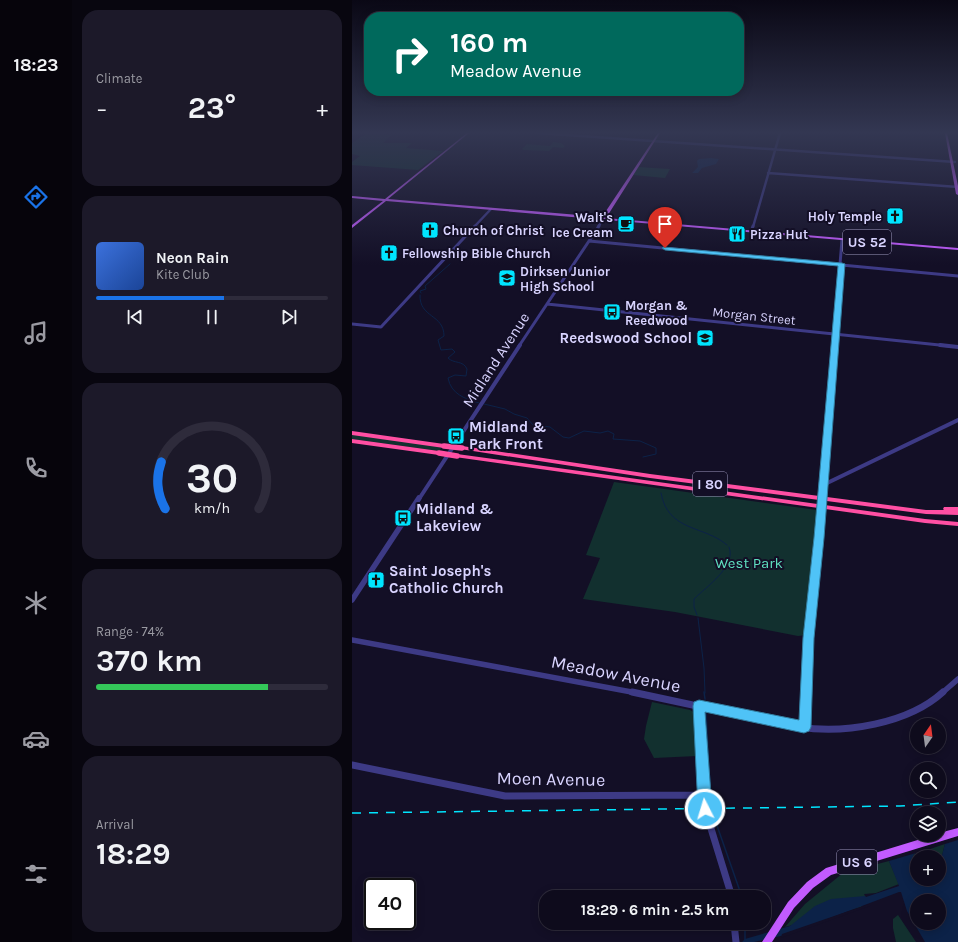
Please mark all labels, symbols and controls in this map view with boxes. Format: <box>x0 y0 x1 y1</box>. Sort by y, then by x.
text: 160 m <box>450 26 528 59</box>
icon: right <box>384 28 436 80</box>
text: 18:23 <box>14 54 59 76</box>
text: Meadow Avenue <box>450 60 581 82</box>
text: Climate <box>96 71 142 86</box>
text: 23° <box>188 90 236 126</box>
text: − <box>96 96 108 122</box>
text: + <box>316 96 328 122</box>
icon: directions <box>22 183 50 211</box>
church icon: Holy Temple <box>885 206 905 226</box>
pin <box>648 207 682 248</box>
place label: Holy Temple <box>808 209 882 224</box>
place label: Walt's Ice Cream <box>552 210 613 240</box>
icon: arrive <box>654 213 676 235</box>
cafe icon: Walt's Ice Cream <box>616 214 636 234</box>
church icon: Church of Christ <box>420 220 440 240</box>
place label: Church of Christ <box>443 223 544 238</box>
restaurant icon: Pizza Hut <box>727 224 747 244</box>
place label: Pizza Hut <box>750 227 808 242</box>
road number: US 52 <box>843 230 891 254</box>
church icon: Fellowship Bible Church <box>379 243 399 263</box>
place label: Fellowship Bible Church <box>402 246 551 261</box>
text: Neon Rain <box>156 249 229 267</box>
place label: Dirksen Junior High School <box>520 264 611 294</box>
text: Kite Club <box>156 267 210 282</box>
school or university icon: Dirksen Junior High School <box>497 268 517 288</box>
place label: Morgan & Reedwood <box>625 298 688 328</box>
bus stop icon: Morgan & Reedwood <box>602 302 622 322</box>
street label: Morgan Street <box>712 304 797 328</box>
icon: previous <box>124 306 146 328</box>
icon: pause <box>201 306 223 328</box>
icon: next <box>278 306 300 328</box>
street label: Midland Avenue <box>459 309 533 411</box>
icon: music <box>22 319 50 347</box>
school or university icon: Reedswood School <box>695 328 715 348</box>
place label: Reedswood School <box>560 329 692 347</box>
place label: Midland & Park Front <box>469 418 546 453</box>
bus stop icon: Midland & Park Front <box>446 426 466 446</box>
icon: phone <box>22 454 50 482</box>
text: 30 <box>186 454 238 502</box>
road number: I 80 <box>693 472 727 496</box>
text: km/h <box>194 500 230 517</box>
place label: Midland & Lakeview <box>416 500 493 535</box>
bus stop icon: Midland & Lakeview <box>393 508 413 528</box>
park label: West Park <box>715 554 783 572</box>
place label: Saint Joseph's Catholic Church <box>389 562 504 597</box>
church icon: Saint Joseph's Catholic Church <box>366 570 386 590</box>
icon: climate <box>22 589 50 617</box>
text: Range · 74% <box>96 624 164 639</box>
text: 370 km <box>96 643 202 679</box>
street label: Meadow Avenue <box>549 651 683 697</box>
north arrow <box>910 718 946 754</box>
map controls <box>910 718 946 930</box>
icon: car <box>22 725 50 753</box>
button: search <box>910 762 946 798</box>
street label: Moen Avenue <box>496 767 606 791</box>
position arrow <box>684 788 726 830</box>
button: layers <box>910 806 946 842</box>
text: Arrival <box>96 817 134 832</box>
text: 18:29 <box>96 836 171 872</box>
road number: US 6 <box>837 850 877 874</box>
button: + <box>910 850 946 886</box>
icon: filters <box>22 860 50 888</box>
speed limit sign: 40 <box>364 878 416 930</box>
button: − <box>910 894 946 930</box>
text: 18:29 · 6 min · 2.5 km <box>581 901 729 919</box>

